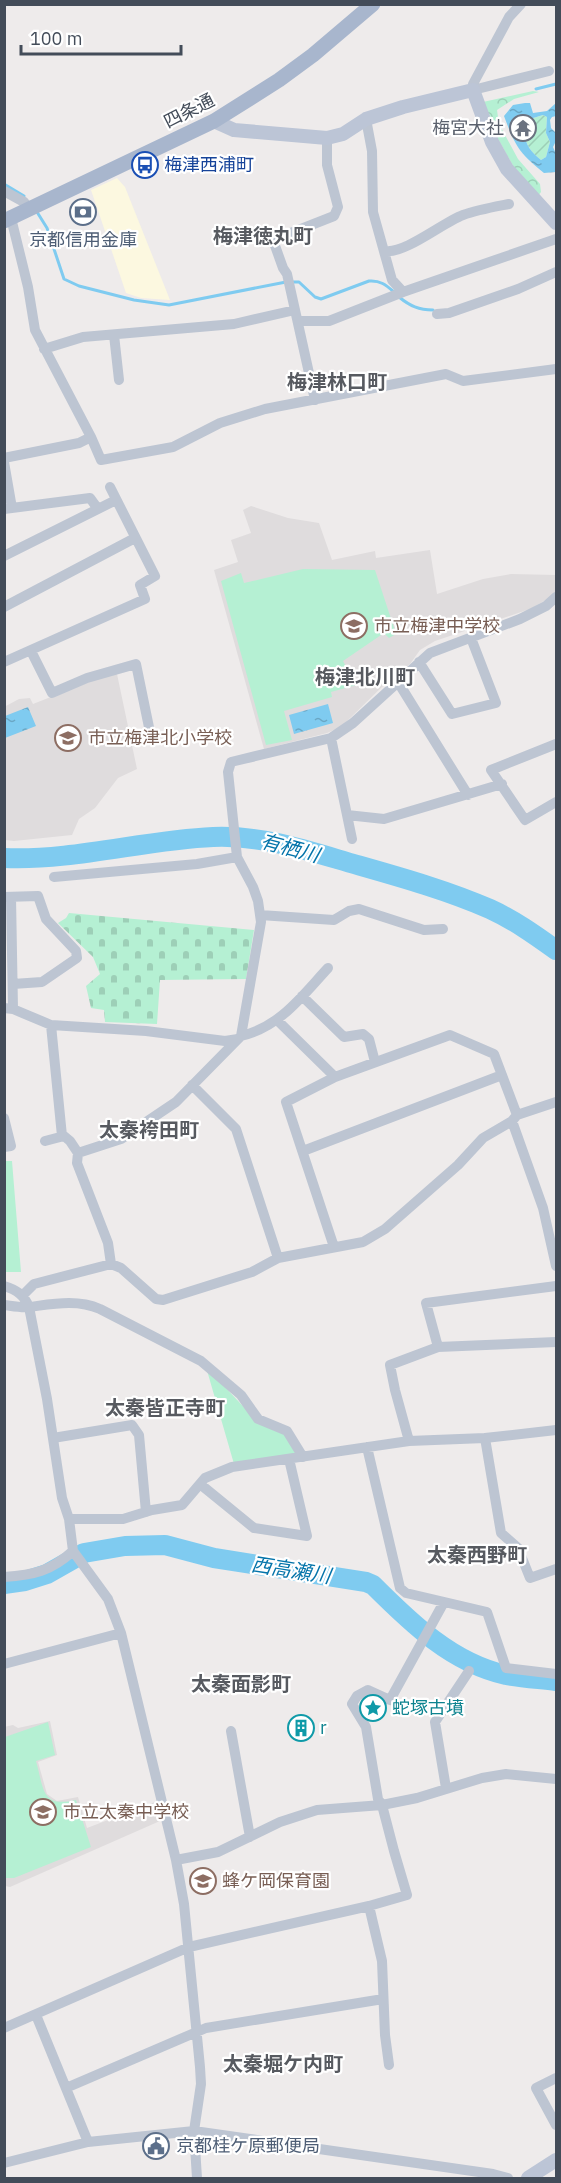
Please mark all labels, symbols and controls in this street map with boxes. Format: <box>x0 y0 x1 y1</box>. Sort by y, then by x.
scale bar <box>21 18 182 56</box>
text: 100 m <box>30 27 82 50</box>
street label: 四条通 <box>159 88 218 133</box>
temple icon: 梅宮大社 <box>508 113 538 143</box>
place label: 梅宮大社 <box>432 116 504 139</box>
bus stop icon: 梅津西浦町 <box>130 150 160 180</box>
place label: 梅津西浦町 <box>164 153 254 176</box>
bank icon: 京都信用金庫 <box>68 197 98 227</box>
district label: 梅津徳丸町 <box>213 222 313 249</box>
place label: 京都信用金庫 <box>29 228 137 251</box>
district label: 梅津林口町 <box>287 368 387 395</box>
school or university icon: 市立梅津中学校 <box>339 611 369 641</box>
place label: 市立梅津中学校 <box>374 614 500 637</box>
district label: 梅津北川町 <box>315 663 415 690</box>
school or university icon: 市立梅津北小学校 <box>53 723 83 753</box>
place label: 市立梅津北小学校 <box>88 726 232 749</box>
water label: 有栖川 <box>258 827 325 869</box>
district label: 太秦袴田町 <box>99 1116 199 1143</box>
district label: 太秦皆正寺町 <box>105 1394 225 1421</box>
district label: 太秦西野町 <box>427 1541 527 1568</box>
water label: 西高瀬川 <box>249 1550 335 1589</box>
district label: 太秦面影町 <box>191 1670 291 1697</box>
place icon: 蛇塚古墳 <box>358 1693 388 1723</box>
place label: 蛇塚古墳 <box>392 1696 464 1719</box>
building icon: r <box>286 1713 316 1743</box>
place label: r <box>320 1716 327 1739</box>
school or university icon: 市立太秦中学校 <box>28 1797 58 1827</box>
place label: 市立太秦中学校 <box>63 1800 189 1823</box>
school or university icon: 蜂ケ岡保育園 <box>188 1866 218 1896</box>
place label: 蜂ケ岡保育園 <box>222 1869 330 1892</box>
district label: 太秦堀ケ内町 <box>223 2050 343 2077</box>
public building icon: 京都桂ケ原郵便局 <box>141 2131 171 2161</box>
place label: 京都桂ケ原郵便局 <box>176 2134 320 2157</box>

